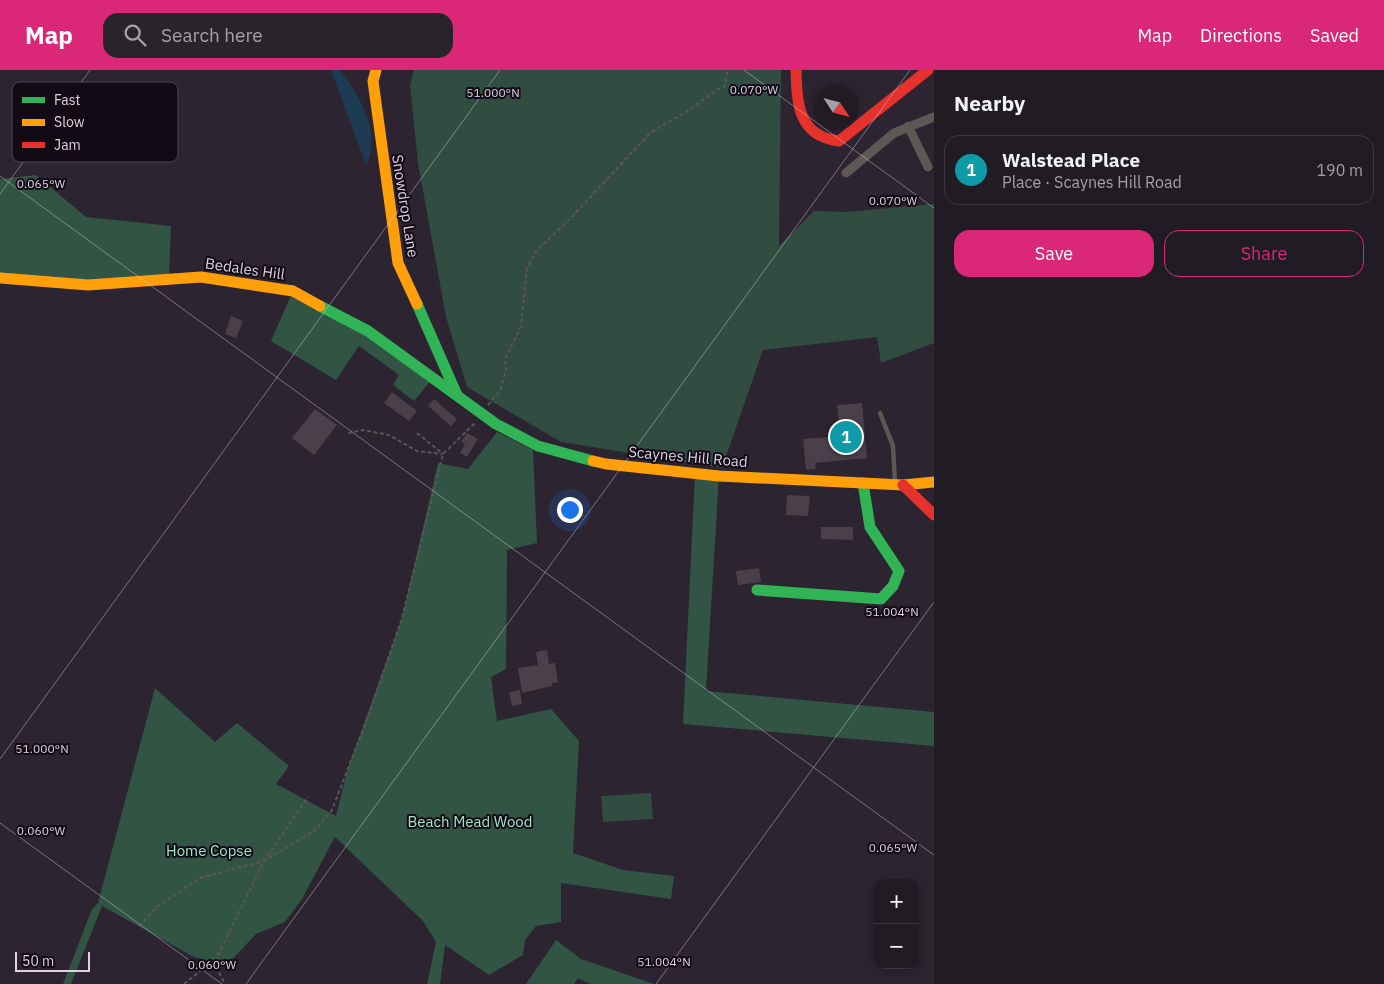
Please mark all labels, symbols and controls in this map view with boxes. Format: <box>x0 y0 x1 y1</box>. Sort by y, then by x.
search box <box>103 13 453 58</box>
text: Map <box>25 19 73 51</box>
icon: search <box>121 21 149 49</box>
text: Search here <box>161 23 263 47</box>
text: Map <box>1137 24 1172 47</box>
text: Directions <box>1200 24 1282 47</box>
text: Saved <box>1310 24 1359 47</box>
legend <box>12 82 178 162</box>
text: 0.070°W <box>730 82 778 97</box>
text: 51.000°N <box>466 85 520 100</box>
north arrow <box>814 85 859 130</box>
text: Nearby <box>954 89 1025 117</box>
text: Fast <box>54 91 80 109</box>
text: Slow <box>54 113 85 131</box>
text: Jam <box>54 136 81 154</box>
text: Walstead Place <box>1002 148 1140 172</box>
street label: Snowdrop Lane <box>388 153 423 259</box>
text: 1 <box>966 160 976 180</box>
text: 190 m <box>1316 160 1363 180</box>
text: Place · Scaynes Hill Road <box>1002 172 1182 192</box>
text: 0.065°W <box>17 176 65 191</box>
text: 0.070°W <box>869 193 917 208</box>
button: Save <box>954 230 1154 277</box>
button: Share <box>1164 230 1364 277</box>
street label: Bedales Hill <box>204 254 286 284</box>
pin: 1 <box>830 418 862 456</box>
street label: Scaynes Hill Road <box>628 442 749 471</box>
your location <box>557 497 583 523</box>
text: 51.004°N <box>865 604 919 619</box>
text: 51.000°N <box>15 741 69 756</box>
park label: Beach Mead Wood <box>408 812 532 831</box>
text: 0.060°W <box>17 823 65 838</box>
text: 0.065°W <box>869 840 917 855</box>
park label: Home Copse <box>166 841 252 860</box>
map controls <box>874 879 919 969</box>
button: + <box>874 879 919 924</box>
button: − <box>874 924 919 969</box>
scale bar <box>15 949 90 972</box>
text: 50 m <box>22 952 54 970</box>
text: 51.004°N <box>637 954 691 969</box>
text: 0.060°W <box>188 957 236 972</box>

